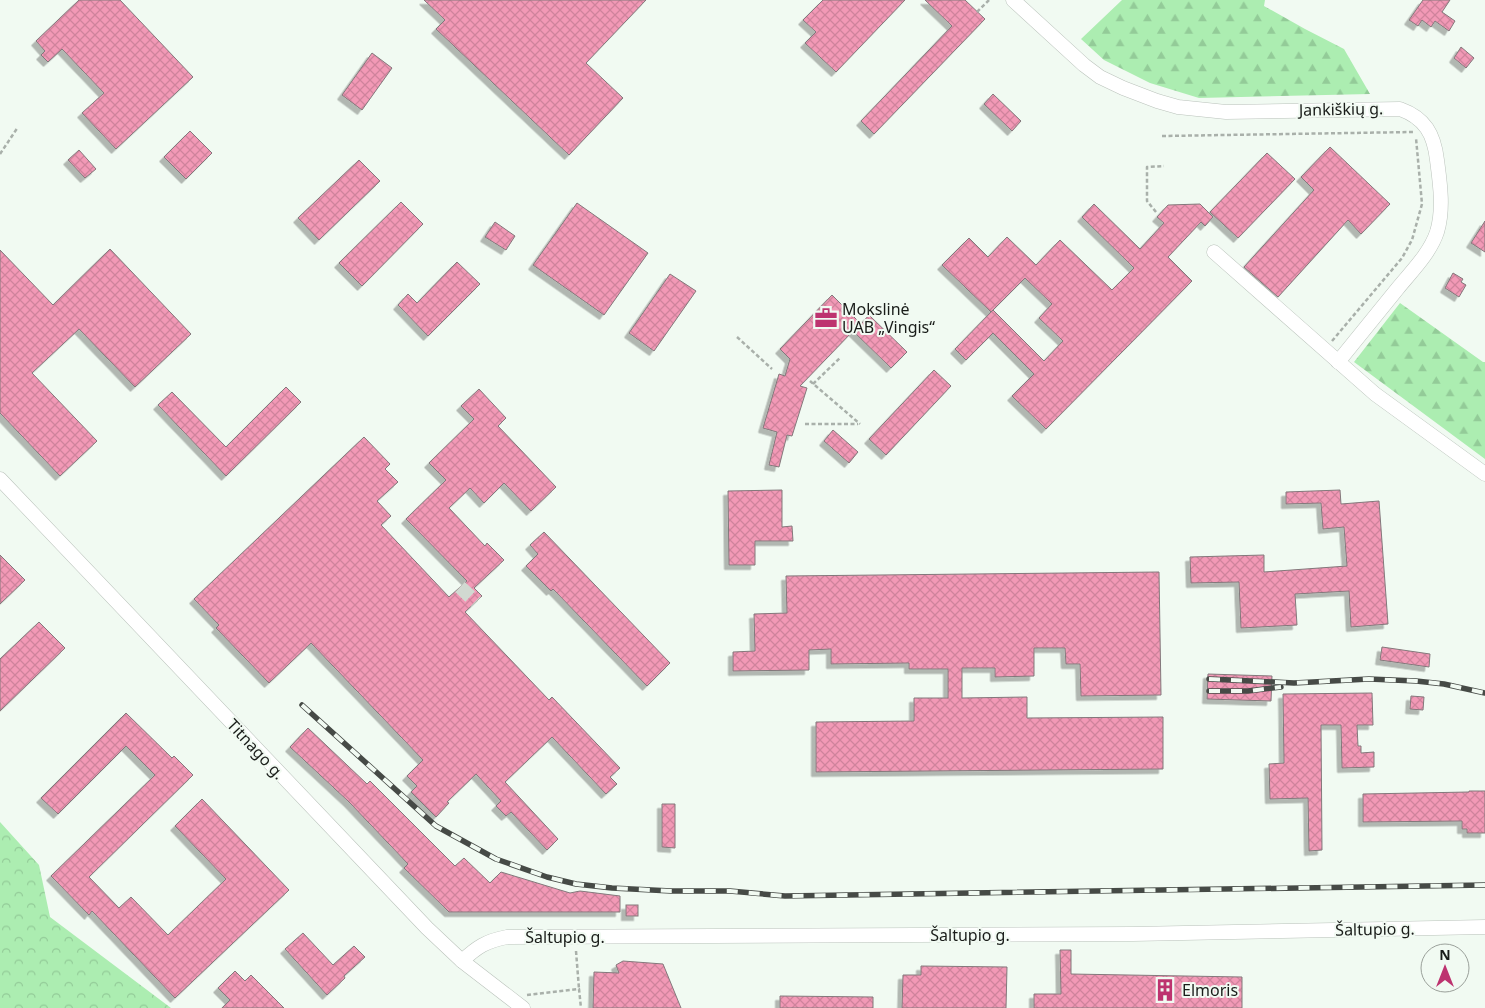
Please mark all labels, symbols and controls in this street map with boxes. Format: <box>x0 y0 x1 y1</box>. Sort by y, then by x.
street label: Jankiškių g. <box>1297 97 1383 121</box>
place label: Mokslinė UAB „Vingis“ <box>842 298 935 338</box>
office icon: Mokslinė UAB „Vingis“ <box>813 305 839 331</box>
street label: Titnago g. <box>222 714 290 784</box>
street label: Šaltupio g. <box>1335 917 1415 941</box>
street label: Šaltupio g. <box>930 924 1010 946</box>
street label: Šaltupio g. <box>525 926 605 948</box>
north arrow <box>1420 943 1470 993</box>
text: N <box>1439 945 1451 964</box>
building icon: Elmoris <box>1152 977 1178 1003</box>
place label: Elmoris <box>1182 979 1238 1001</box>

